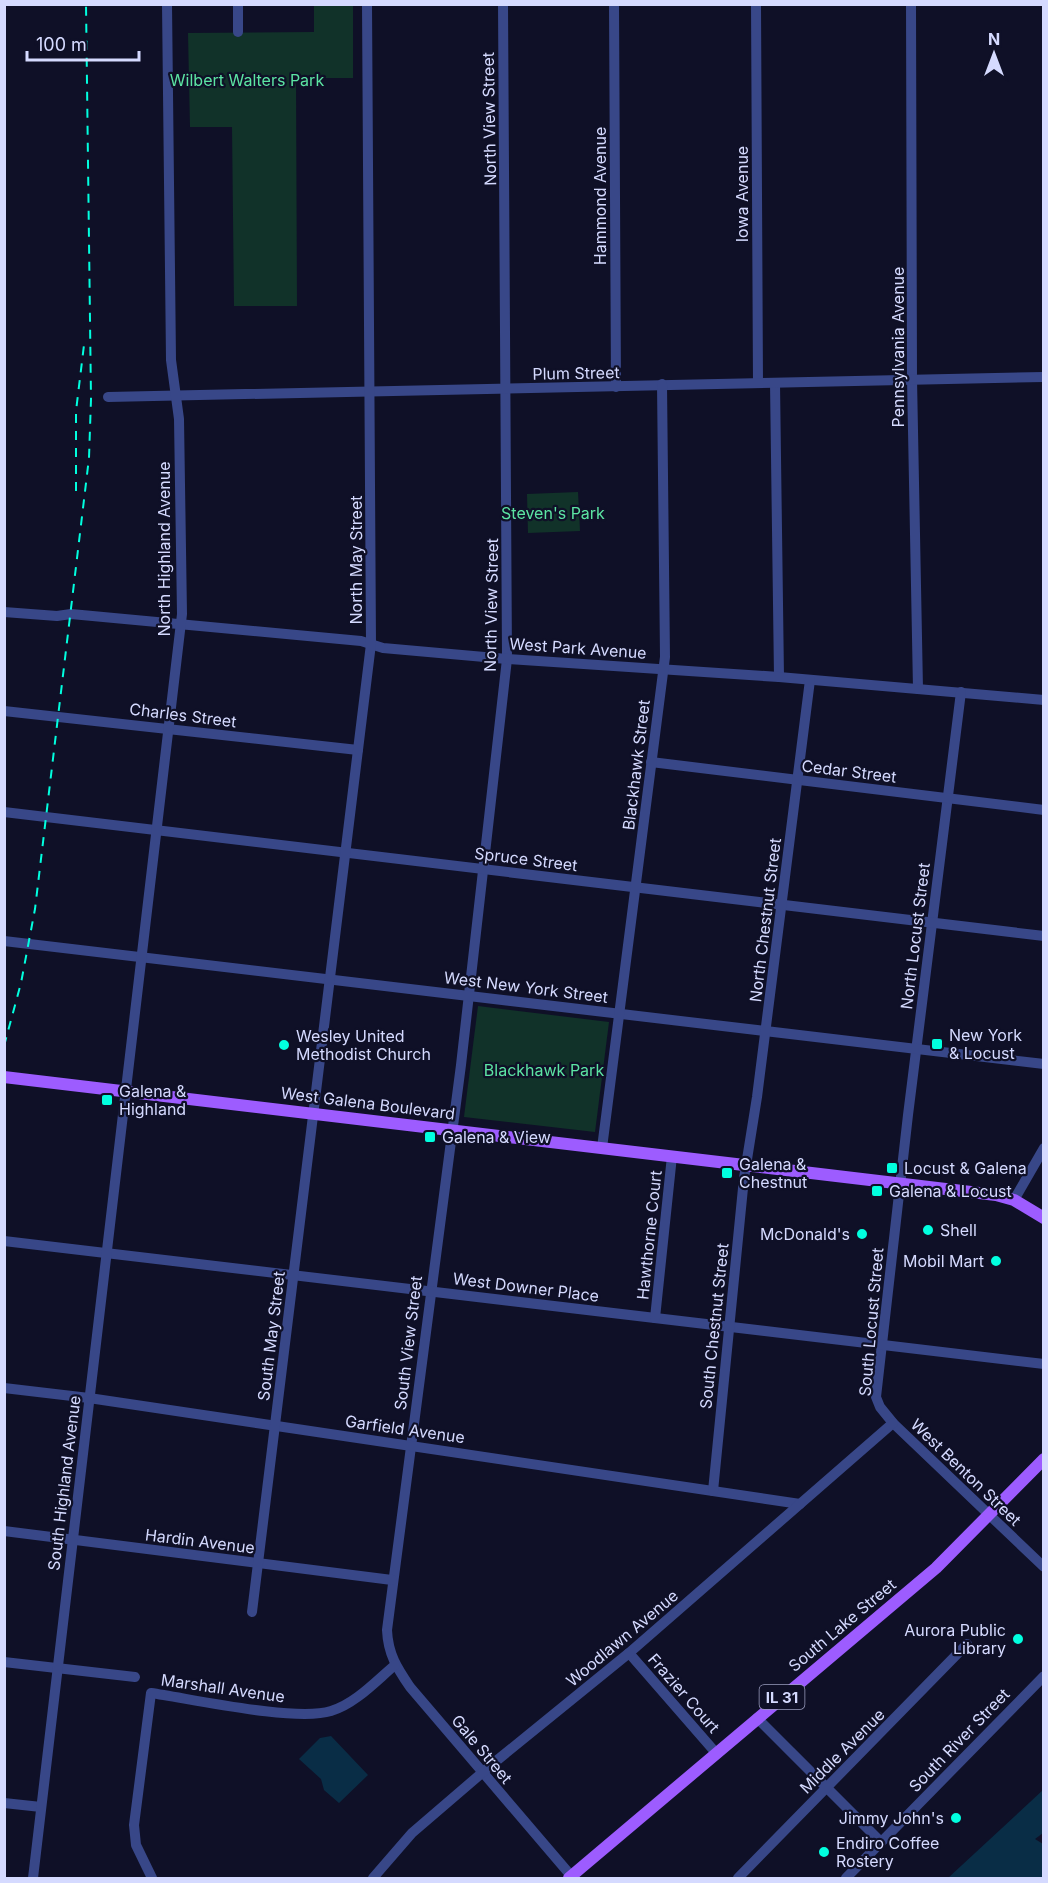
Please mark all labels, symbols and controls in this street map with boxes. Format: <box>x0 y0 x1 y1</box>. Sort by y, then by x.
scale bar <box>27 24 140 62</box>
north arrow <box>964 24 1024 84</box>
text: N <box>988 29 1000 49</box>
text: 100 m <box>36 34 87 55</box>
street label: North View Street <box>478 52 500 186</box>
park label: Wilbert Walters Park <box>170 70 324 90</box>
street label: Hammond Avenue <box>590 127 610 265</box>
street label: Iowa Avenue <box>732 146 752 242</box>
street label: Pennsylvania Avenue <box>888 267 908 427</box>
street label: Plum Street <box>532 362 620 384</box>
street label: North Highland Avenue <box>154 462 174 636</box>
street label: North May Street <box>346 496 366 624</box>
park label: Steven's Park <box>501 503 605 523</box>
street label: North View Street <box>480 538 502 672</box>
street label: West Park Avenue <box>509 633 647 663</box>
street label: Charles Street <box>128 699 238 731</box>
street label: Blackhawk Street <box>618 699 654 831</box>
street label: Cedar Street <box>800 755 898 787</box>
street label: North Chestnut Street <box>745 837 785 1003</box>
street label: Spruce Street <box>473 843 579 875</box>
street label: North Locust Street <box>896 861 934 1011</box>
street label: West New York Street <box>443 967 609 1007</box>
place label: New York & Locust <box>949 1025 1022 1063</box>
place label: Wesley United Methodist Church <box>296 1026 431 1064</box>
marker: New York & Locust <box>930 1037 944 1051</box>
marker: Wesley United Methodist Church <box>277 1038 291 1052</box>
park label: Blackhawk Park <box>484 1060 604 1080</box>
place label: Galena & Highland <box>119 1081 187 1119</box>
street label: West Galena Boulevard <box>280 1082 456 1124</box>
marker: Galena & Highland <box>100 1093 114 1107</box>
place label: Galena & View <box>442 1127 551 1147</box>
marker: Galena & View <box>423 1130 437 1144</box>
place label: Galena & Chestnut <box>739 1154 807 1192</box>
place label: Locust & Galena <box>904 1158 1027 1178</box>
marker: Locust & Galena <box>885 1161 899 1175</box>
marker: Galena & Chestnut <box>720 1166 734 1180</box>
street label: Hawthorne Court <box>632 1169 666 1301</box>
place label: Galena & Locust <box>889 1181 1012 1201</box>
marker: Galena & Locust <box>870 1184 884 1198</box>
place label: Shell <box>940 1220 977 1240</box>
marker: Shell <box>921 1223 935 1237</box>
place label: McDonald's <box>760 1224 850 1244</box>
marker: McDonald's <box>855 1227 869 1241</box>
street label: South Chestnut Street <box>695 1242 733 1410</box>
street label: South Locust Street <box>855 1247 887 1397</box>
place label: Mobil Mart <box>903 1251 984 1271</box>
marker: Mobil Mart <box>989 1254 1003 1268</box>
street label: West Downer Place <box>452 1268 600 1306</box>
street label: South May Street <box>253 1270 289 1402</box>
street label: South View Street <box>390 1275 426 1411</box>
street label: South Highland Avenue <box>43 1394 85 1572</box>
street label: Garfield Avenue <box>344 1411 466 1447</box>
street label: West Benton Street <box>907 1414 1025 1530</box>
street label: Hardin Avenue <box>144 1524 256 1558</box>
street label: South Lake Street <box>784 1574 900 1676</box>
street label: Woodlawn Avenue <box>562 1585 682 1691</box>
place label: Aurora Public Library <box>904 1620 1006 1658</box>
marker: Aurora Public Library <box>1011 1632 1025 1646</box>
street label: Frazier Court <box>644 1649 724 1737</box>
street label: Marshall Avenue <box>160 1669 286 1707</box>
street label: South River Street <box>904 1684 1014 1796</box>
road number: IL 31 <box>760 1685 804 1709</box>
street label: Middle Avenue <box>795 1704 889 1798</box>
street label: Gale Street <box>447 1710 517 1788</box>
place label: Jimmy John's <box>839 1808 944 1828</box>
marker: Jimmy John's <box>949 1811 963 1825</box>
place label: Endiro Coffee Rostery <box>836 1833 939 1871</box>
marker: Endiro Coffee Rostery <box>817 1845 831 1859</box>

